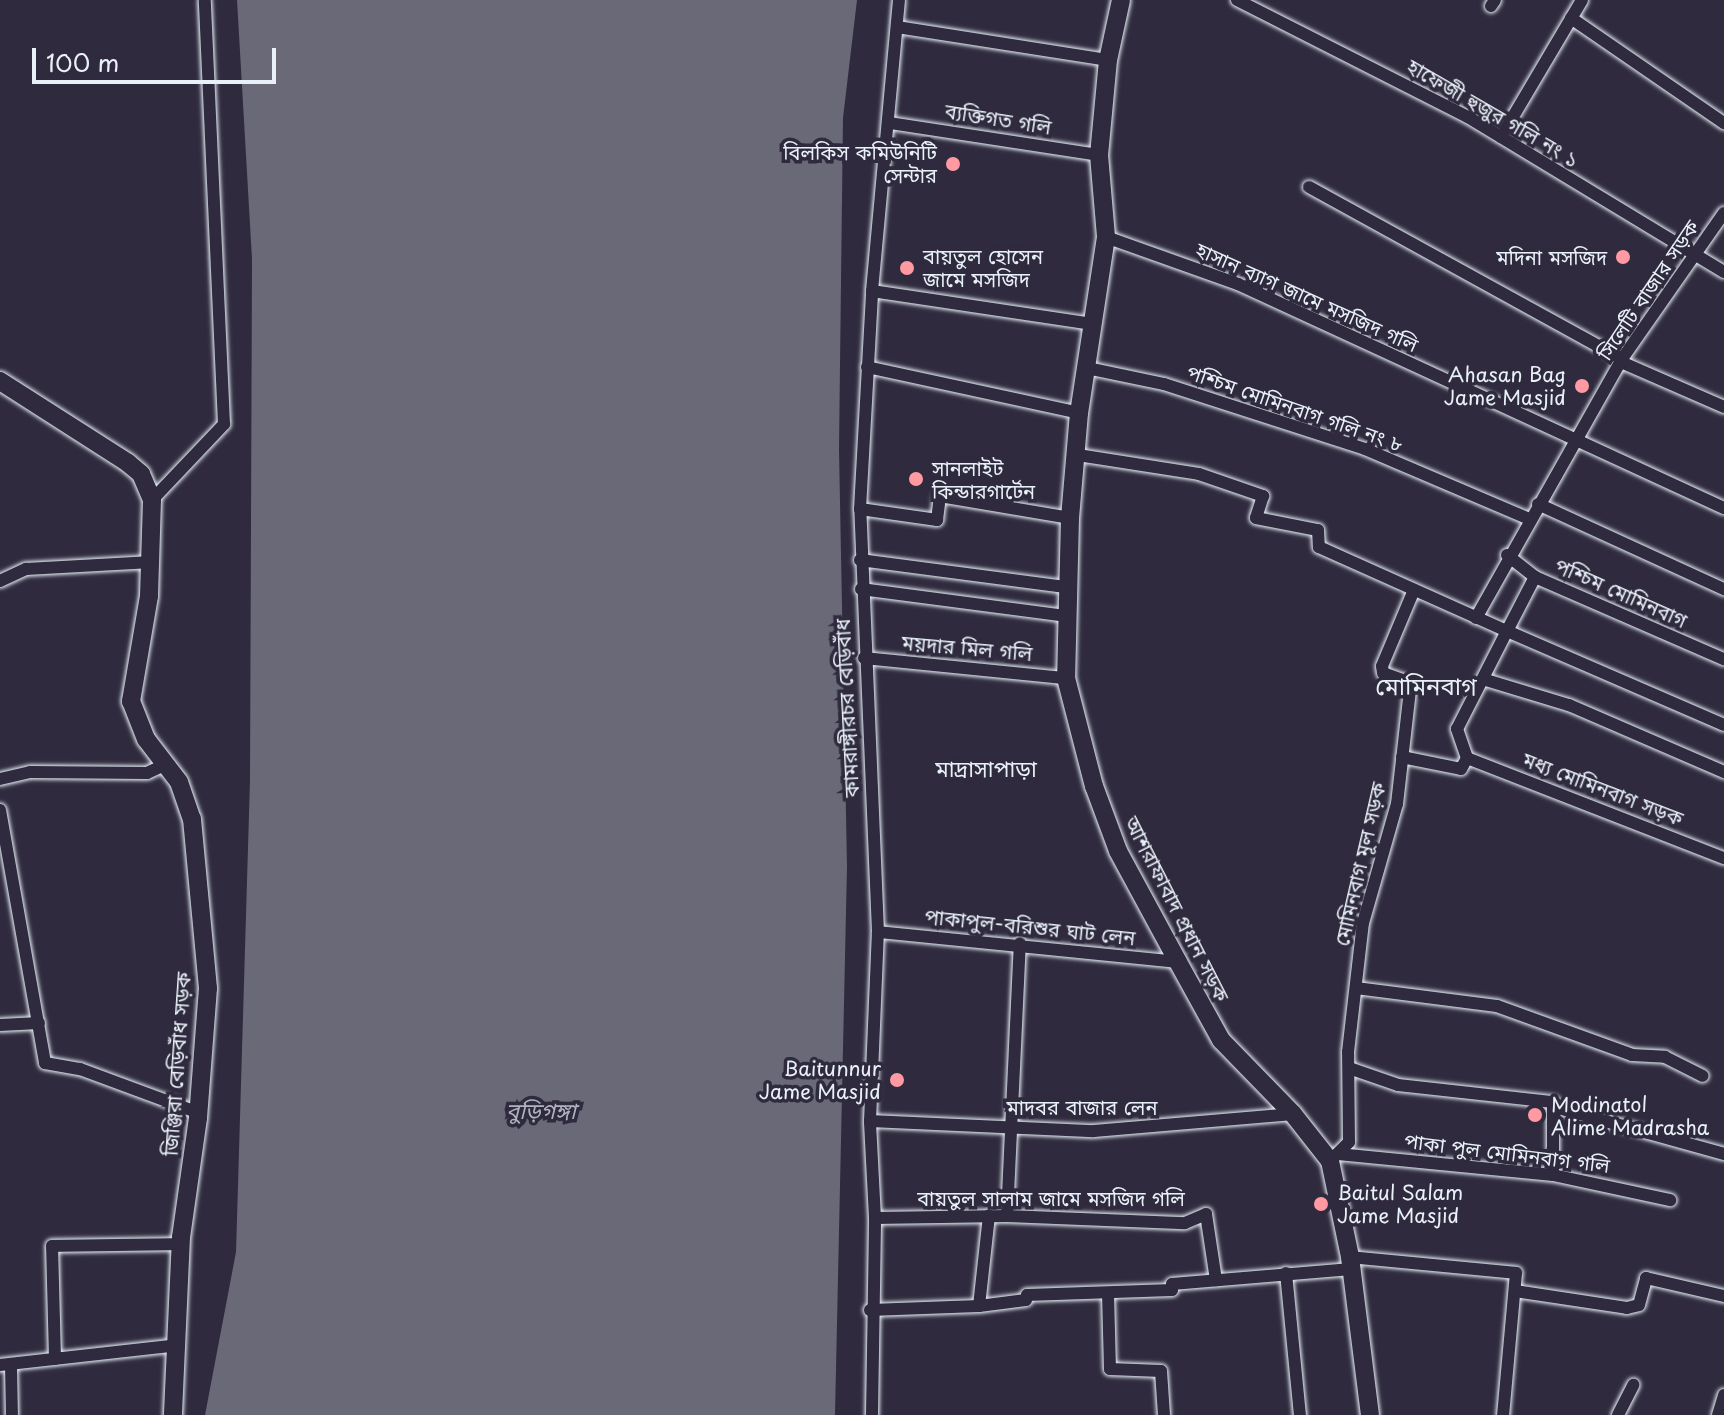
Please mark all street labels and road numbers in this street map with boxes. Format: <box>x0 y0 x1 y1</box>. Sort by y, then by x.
street label: হাফেজী হুজুর গলি নং ১ <box>1403 54 1583 172</box>
street label: ব্যক্তিগত গলি <box>943 99 1053 139</box>
street label: সিলেটি বাজার সড়ক <box>1592 216 1704 364</box>
street label: হাসান ব্যাগ জামে মসজিদ গলি <box>1192 237 1422 357</box>
street label: পশ্চিম মোমিনবাগ গলি নং ৮ <box>1184 360 1406 456</box>
street label: পশ্চিম মোমিনবাগ <box>1551 553 1691 633</box>
street label: কামরাঙ্গীরচর বেড়িবাঁধ <box>830 618 864 798</box>
street label: ময়দার মিল গলি <box>901 630 1033 666</box>
street label: মধ্য মোমিনবাগ সড়ক <box>1519 747 1687 831</box>
street label: মোমিনবাগ মূল সড়ক <box>1329 780 1391 948</box>
street label: আশরাফাবাদ প্রধান সড়ক <box>1120 812 1234 1006</box>
street label: পাকাপুল-বরিশুর ঘাট লেন <box>924 904 1136 950</box>
street label: জিঞ্জিরা বেড়িবাঁধ সড়ক <box>159 971 195 1157</box>
street label: মাদবর বাজার লেন <box>1006 1095 1158 1119</box>
street label: পাকা পুল মোমিনবাগ গলি <box>1403 1128 1611 1178</box>
street label: বায়তুল সালাম জামে মসজিদ গলি <box>917 1186 1185 1210</box>

